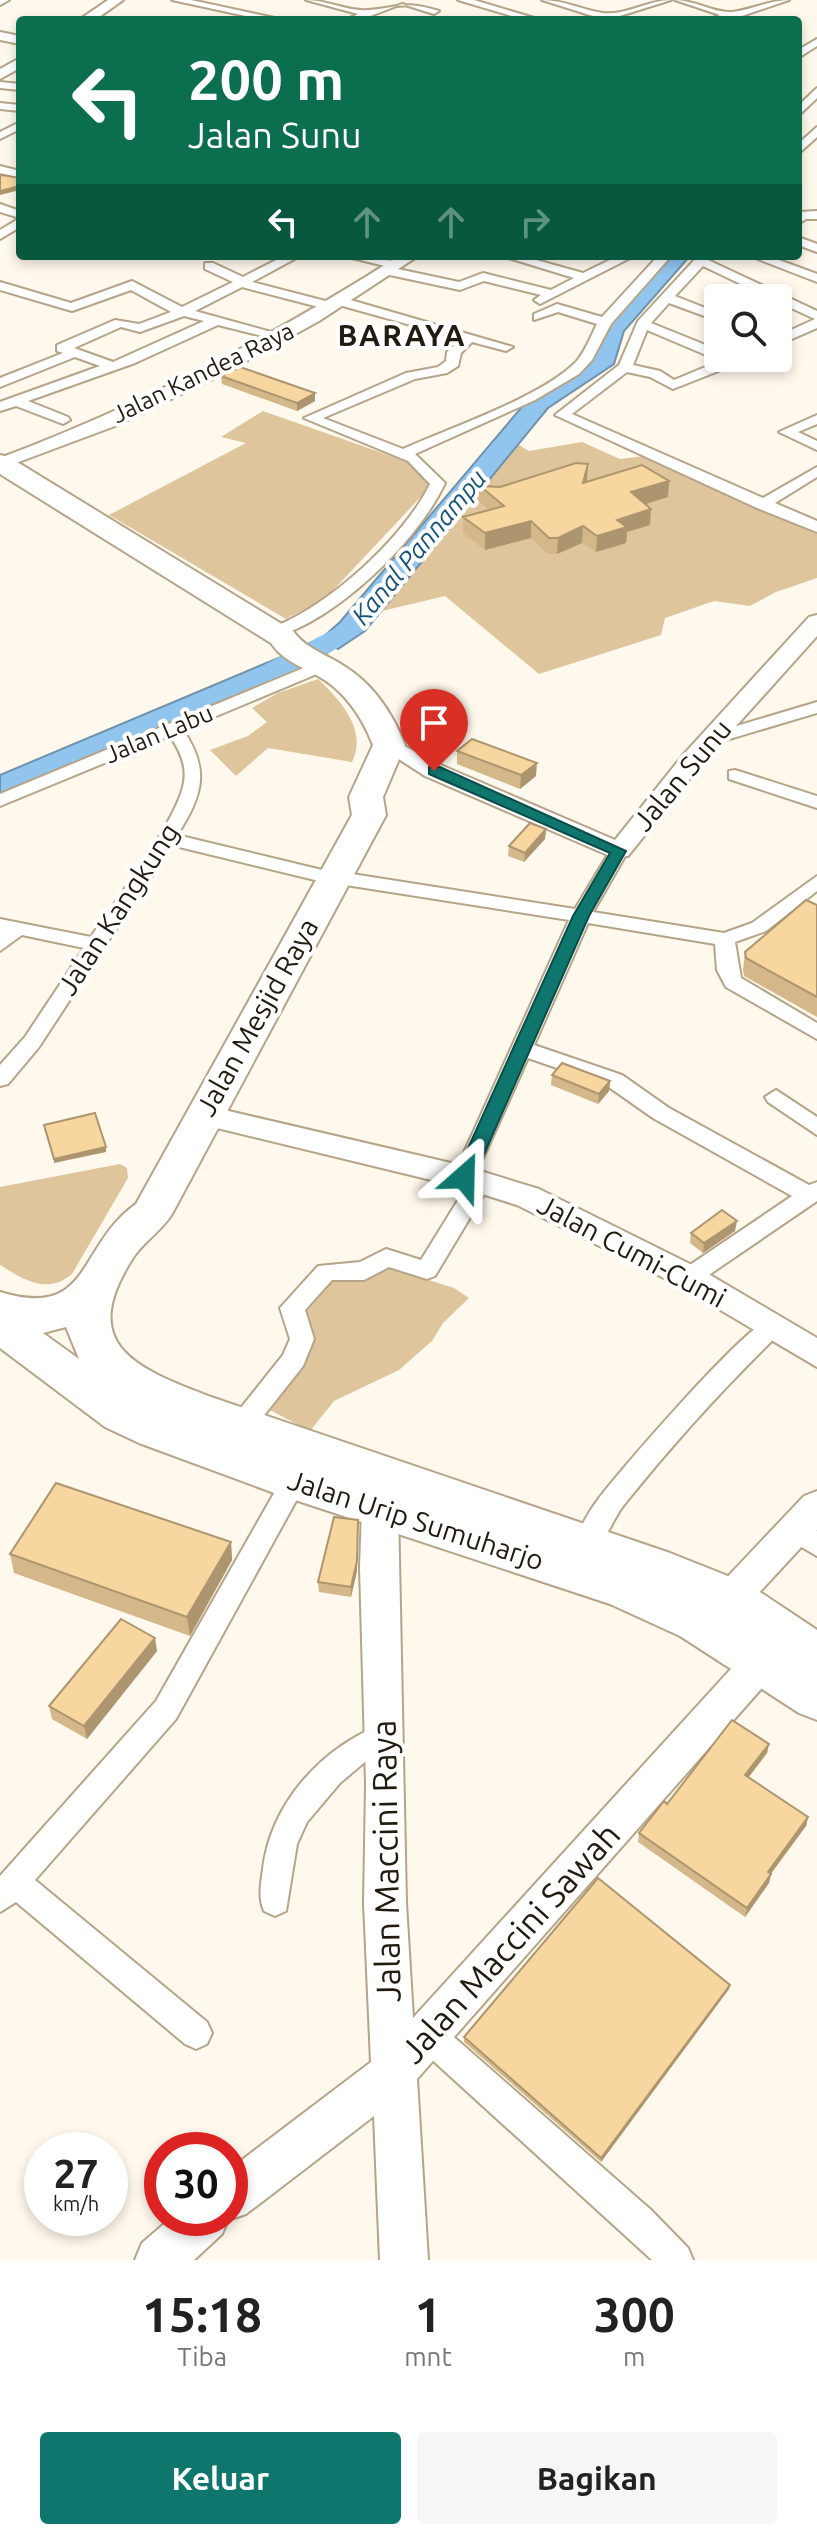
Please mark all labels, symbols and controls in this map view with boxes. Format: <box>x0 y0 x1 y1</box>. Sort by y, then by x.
icon: left <box>56 48 160 152</box>
text: 200 m <box>188 48 344 111</box>
text: Jalan Sunu <box>188 114 362 155</box>
icon: left <box>261 200 305 244</box>
icon: ahead <box>345 200 389 244</box>
icon: ahead <box>429 200 473 244</box>
icon: right <box>513 200 557 244</box>
map controls <box>704 284 792 372</box>
button: search <box>704 284 792 372</box>
street label: Jalan Kandea Raya <box>107 317 298 428</box>
district label: BARAYA <box>337 318 467 352</box>
water label: Kanal Pannampu <box>346 463 492 630</box>
pin <box>400 689 468 771</box>
street label: Jalan Labu <box>101 699 217 768</box>
icon: arrive <box>412 701 456 745</box>
street label: Jalan Sunu <box>626 713 737 836</box>
street label: Jalan Kangkung <box>51 817 185 1000</box>
street label: Jalan Mesjid Raya <box>190 913 324 1121</box>
position arrow <box>422 1135 506 1219</box>
street label: Jalan Cumi-Cumi <box>533 1188 731 1313</box>
street label: Jalan Urip Sumuharjo <box>285 1464 548 1575</box>
street label: Jalan Maccini Raya <box>364 1719 406 2003</box>
street label: Jalan Maccini Sawah <box>392 1815 627 2070</box>
speed limit sign: 30 <box>144 2132 248 2236</box>
text: 27 <box>53 2151 99 2196</box>
text: km/h <box>53 2192 99 2215</box>
text: 15:18 <box>142 2287 262 2341</box>
text: 1 <box>414 2287 441 2341</box>
text: 300 <box>594 2287 675 2341</box>
text: Tiba <box>177 2342 227 2371</box>
text: mnt <box>404 2342 452 2371</box>
text: m <box>623 2342 646 2371</box>
button: Keluar <box>40 2432 401 2524</box>
button: Bagikan <box>417 2432 777 2524</box>

